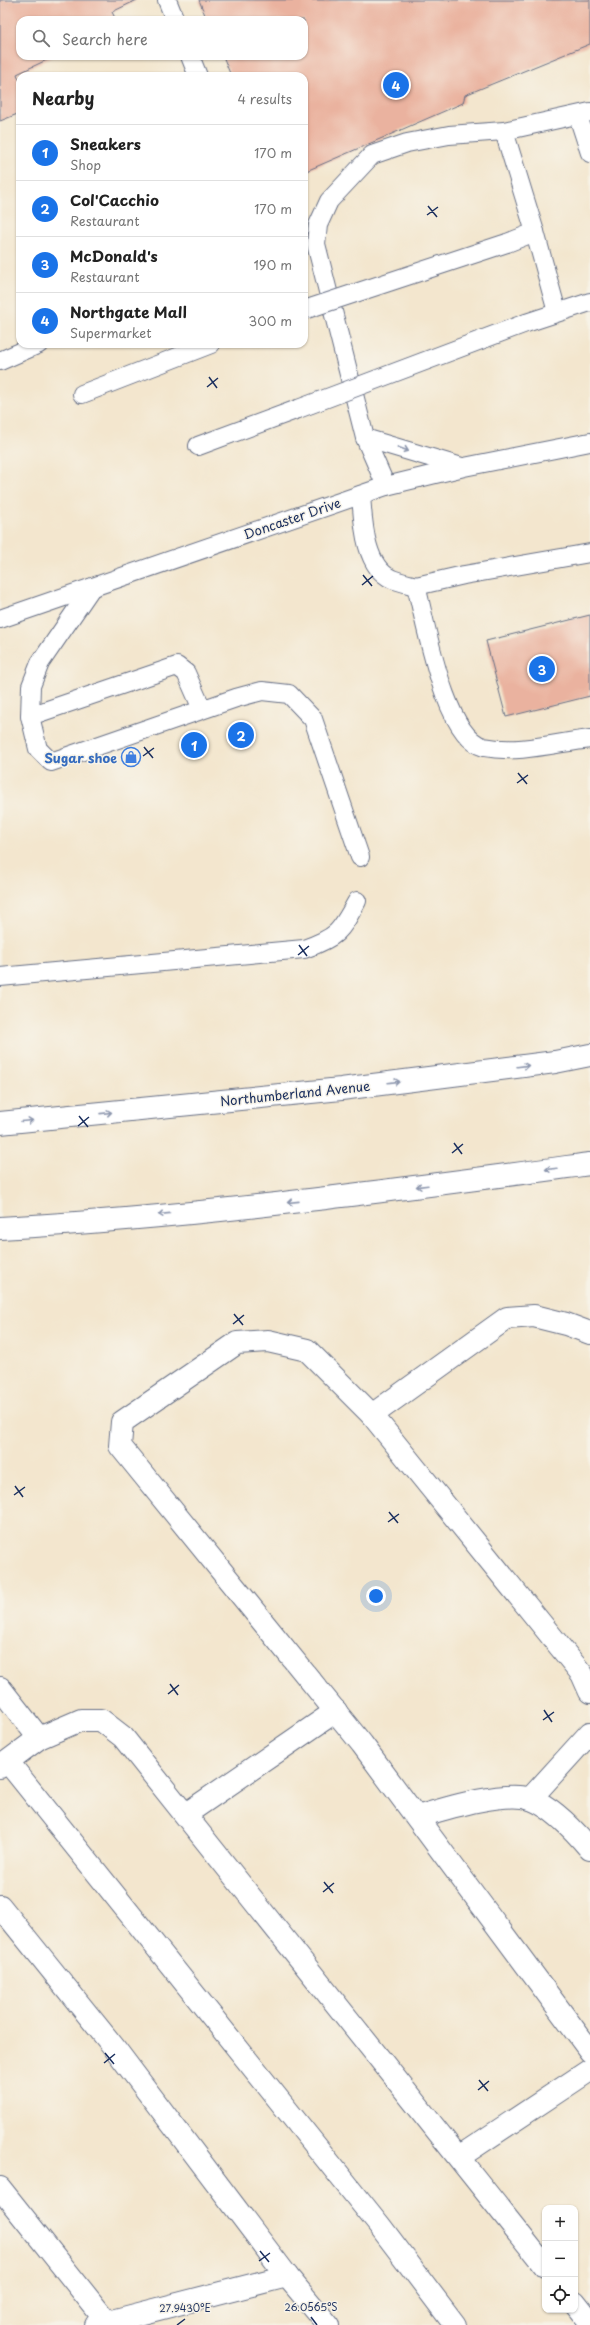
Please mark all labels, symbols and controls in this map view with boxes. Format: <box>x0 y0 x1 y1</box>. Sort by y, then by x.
search box <box>16 16 308 60</box>
icon: search <box>30 27 52 49</box>
text: Search here <box>62 27 148 50</box>
pin: 4 <box>383 70 409 100</box>
text: Nearby <box>32 85 94 111</box>
text: 4 results <box>238 89 292 108</box>
text: Sneakers <box>70 132 141 155</box>
text: 1 <box>42 143 48 162</box>
text: 170 m <box>254 143 292 162</box>
text: Shop <box>70 155 101 174</box>
text: Col'Cacchio <box>70 188 159 211</box>
text: 2 <box>40 199 50 218</box>
text: 170 m <box>254 199 292 218</box>
text: Restaurant <box>70 211 140 230</box>
text: McDonald's <box>70 244 158 267</box>
text: 3 <box>41 255 49 274</box>
text: 190 m <box>253 255 292 274</box>
text: Restaurant <box>70 267 140 286</box>
text: Northgate Mall <box>70 300 187 323</box>
text: 4 <box>41 311 49 330</box>
text: 300 m <box>248 311 292 330</box>
text: Supermarket <box>70 323 152 342</box>
one-way arrow <box>396 445 408 453</box>
street label: Doncaster Drive <box>241 492 343 544</box>
pin: 3 <box>529 654 555 684</box>
pin: 2 <box>228 720 254 750</box>
pin: 1 <box>181 730 207 760</box>
shop icon: Sugar shoe <box>120 746 142 768</box>
place label: Sugar shoe <box>44 748 117 767</box>
one-way arrow <box>516 1062 529 1070</box>
street label: Northumberland Avenue <box>219 1076 371 1110</box>
one-way arrow <box>387 1078 400 1086</box>
one-way arrow <box>99 1109 112 1117</box>
one-way arrow <box>20 1117 33 1125</box>
one-way arrow <box>545 1165 558 1173</box>
one-way arrow <box>416 1182 429 1190</box>
one-way arrow <box>287 1198 300 1206</box>
one-way arrow <box>158 1211 171 1218</box>
your location <box>366 1586 386 1606</box>
map controls <box>542 2205 578 2313</box>
button: + <box>542 2205 578 2241</box>
button: − <box>542 2241 578 2277</box>
button: locate <box>542 2277 578 2313</box>
text: 26.0565°S <box>284 2299 338 2314</box>
text: 27.9430°E <box>159 2300 211 2315</box>

